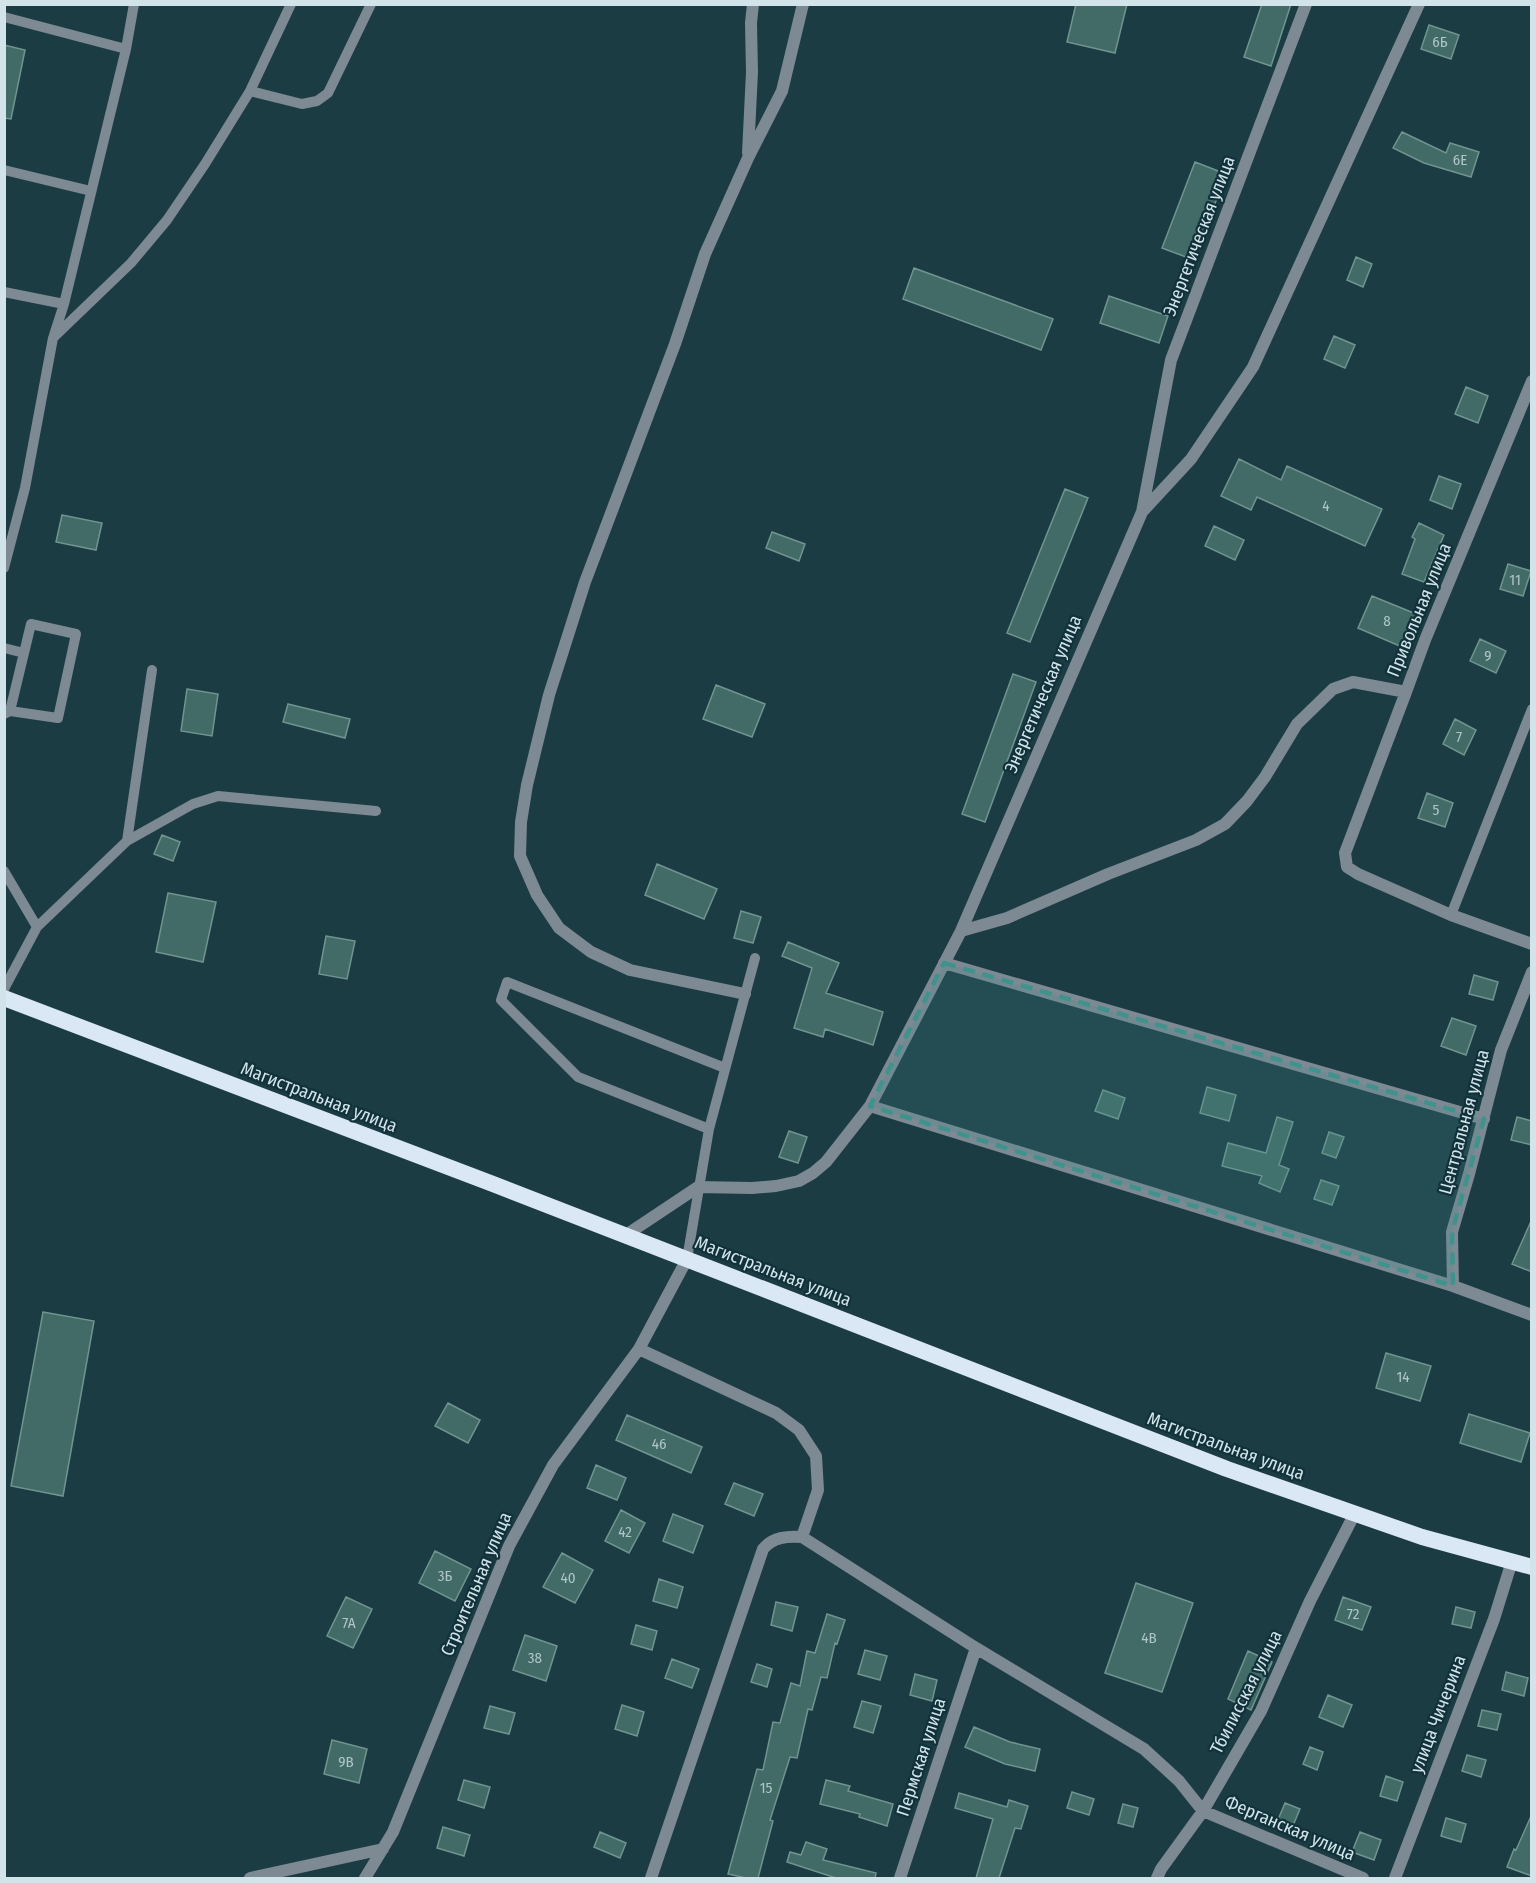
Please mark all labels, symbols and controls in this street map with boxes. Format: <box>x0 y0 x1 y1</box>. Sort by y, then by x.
house number: 6Б <box>1432 33 1448 51</box>
house number: 6Е <box>1453 151 1467 169</box>
street label: Энергетическая улица <box>1158 153 1240 319</box>
house number: 4 <box>1322 497 1330 515</box>
street label: Привольная улица <box>1382 540 1456 680</box>
house number: 11 <box>1509 571 1521 589</box>
street label: Энергетическая улица <box>1000 612 1086 776</box>
house number: 8 <box>1383 612 1391 630</box>
house number: 9 <box>1484 647 1492 665</box>
house number: 7 <box>1456 728 1462 746</box>
house number: 5 <box>1433 801 1440 819</box>
street label: Центральная улица <box>1434 1047 1494 1197</box>
street label: Магистральная улица <box>238 1057 400 1137</box>
street label: Магистральная улица <box>692 1231 854 1311</box>
house number: 14 <box>1396 1368 1410 1386</box>
street label: Магистральная улица <box>1144 1407 1308 1485</box>
house number: 46 <box>652 1435 666 1453</box>
street label: Строительная улица <box>436 1509 516 1659</box>
house number: 42 <box>618 1523 632 1541</box>
house number: 3Б <box>438 1567 452 1585</box>
house number: 40 <box>560 1569 576 1587</box>
house number: 72 <box>1347 1605 1360 1623</box>
house number: 7А <box>342 1614 356 1632</box>
street label: Тбилисская улица <box>1205 1626 1287 1758</box>
house number: 4В <box>1141 1629 1157 1647</box>
house number: 38 <box>528 1649 542 1667</box>
street label: улица Чичерина <box>1405 1652 1471 1776</box>
street label: Пермская улица <box>892 1695 951 1819</box>
house number: 9В <box>338 1753 354 1771</box>
house number: 15 <box>760 1779 772 1797</box>
street label: Ферганская улица <box>1222 1791 1359 1865</box>

